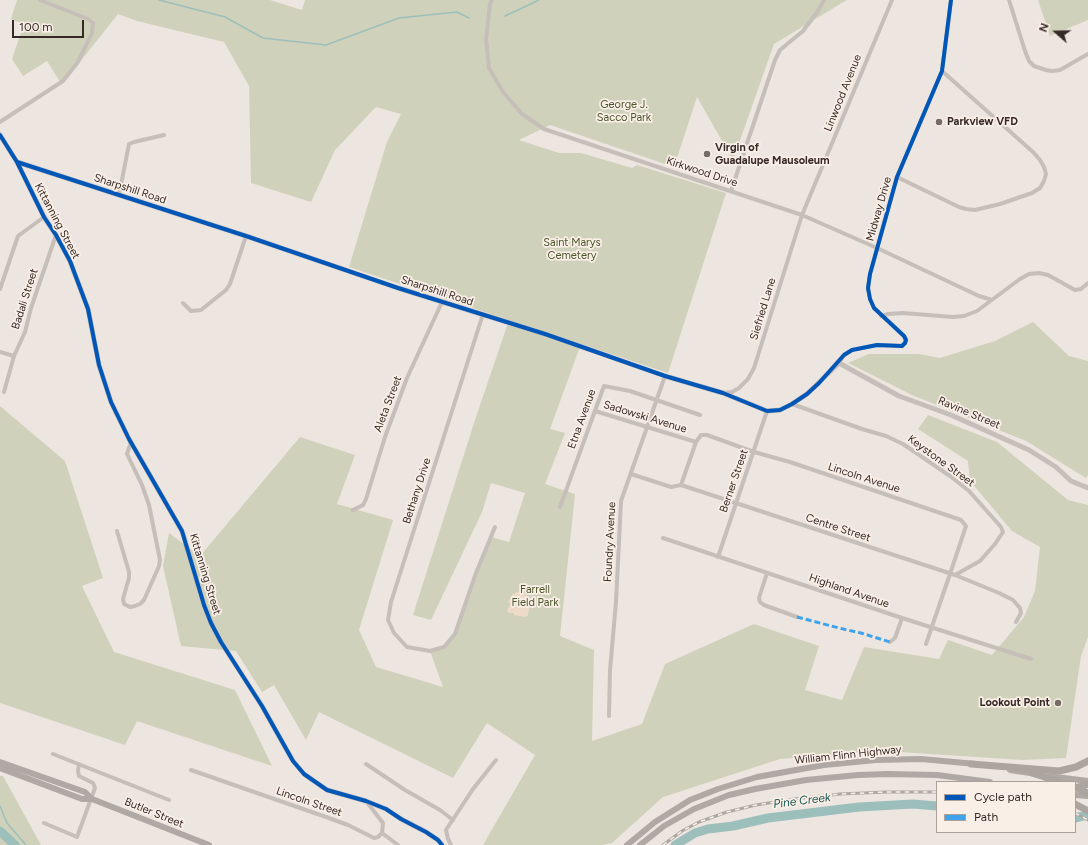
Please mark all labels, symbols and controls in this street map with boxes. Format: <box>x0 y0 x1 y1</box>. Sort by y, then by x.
scale bar <box>14 12 86 38</box>
north arrow <box>1036 12 1076 52</box>
text: 100 m <box>19 20 53 34</box>
text: N <box>1037 22 1052 34</box>
street label: Linwood Avenue <box>822 53 864 133</box>
park label: George J. Sacco Park <box>597 98 651 124</box>
place label: Parkview VFD <box>947 115 1018 129</box>
marker: Parkview VFD <box>934 117 944 127</box>
place label: Virgin of Guadalupe Mausoleum <box>715 141 830 167</box>
marker: Virgin of Guadalupe Mausoleum <box>702 149 712 159</box>
street label: Kirkwood Drive <box>665 154 739 190</box>
street label: Sharpshill Road <box>92 171 168 207</box>
street label: Midway Drive <box>864 175 894 243</box>
street label: Kittanning Street <box>31 181 83 261</box>
park label: Saint Marys Cemetery <box>543 236 601 262</box>
street label: Badali Street <box>9 267 41 331</box>
street label: Sharpshill Road <box>399 273 475 309</box>
street label: Siefried Lane <box>747 276 779 342</box>
street label: Aleta Street <box>371 374 405 434</box>
street label: Etna Avenue <box>565 387 599 451</box>
street label: Ravine Street <box>936 394 1002 432</box>
street label: Sadowski Avenue <box>602 398 688 436</box>
street label: Keystone Street <box>905 432 977 490</box>
street label: Berner Street <box>717 448 751 514</box>
street label: Bethany Drive <box>400 456 434 526</box>
street label: Lincoln Avenue <box>826 460 902 496</box>
street label: Foundry Avenue <box>601 501 619 583</box>
street label: Centre Street <box>804 511 872 545</box>
street label: Kittanning Street <box>186 532 224 616</box>
street label: Highland Avenue <box>807 571 891 611</box>
park label: Farrell Field Park <box>511 583 559 609</box>
place label: Lookout Point <box>980 696 1050 710</box>
marker: Lookout Point <box>1053 698 1063 708</box>
street label: William Flinn Highway <box>794 743 902 767</box>
legend <box>936 781 1076 833</box>
street label: Lincoln Street <box>274 785 344 819</box>
water label: Pine Creek <box>773 790 831 812</box>
text: Cycle path <box>974 790 1032 804</box>
street label: Butler Street <box>122 795 186 831</box>
text: Path <box>974 810 998 824</box>

